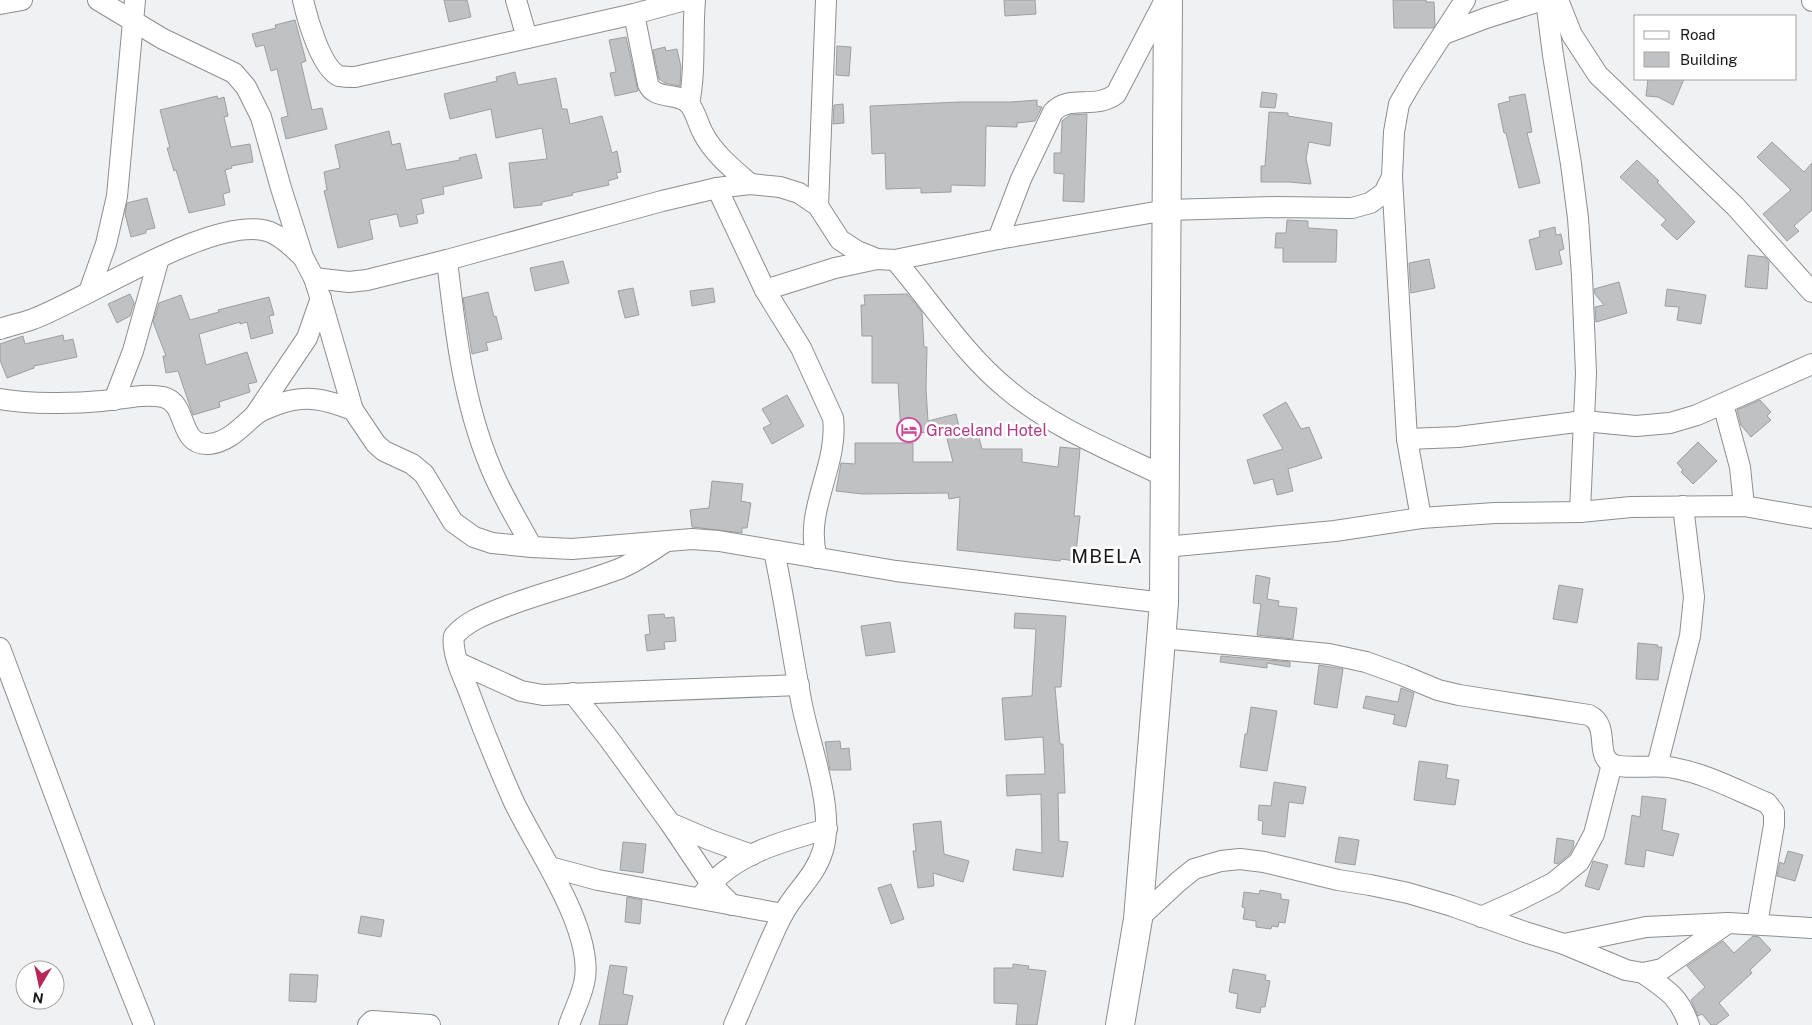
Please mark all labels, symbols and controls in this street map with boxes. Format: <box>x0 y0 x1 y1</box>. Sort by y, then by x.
legend <box>1634 15 1797 80</box>
text: Road <box>1680 26 1716 43</box>
text: Building <box>1680 51 1738 68</box>
hotel icon: Graceland Hotel <box>896 417 922 443</box>
place label: Graceland Hotel <box>926 421 1047 440</box>
district label: MBELA <box>1071 545 1143 567</box>
north arrow <box>15 960 65 1010</box>
text: N <box>31 989 45 1007</box>

